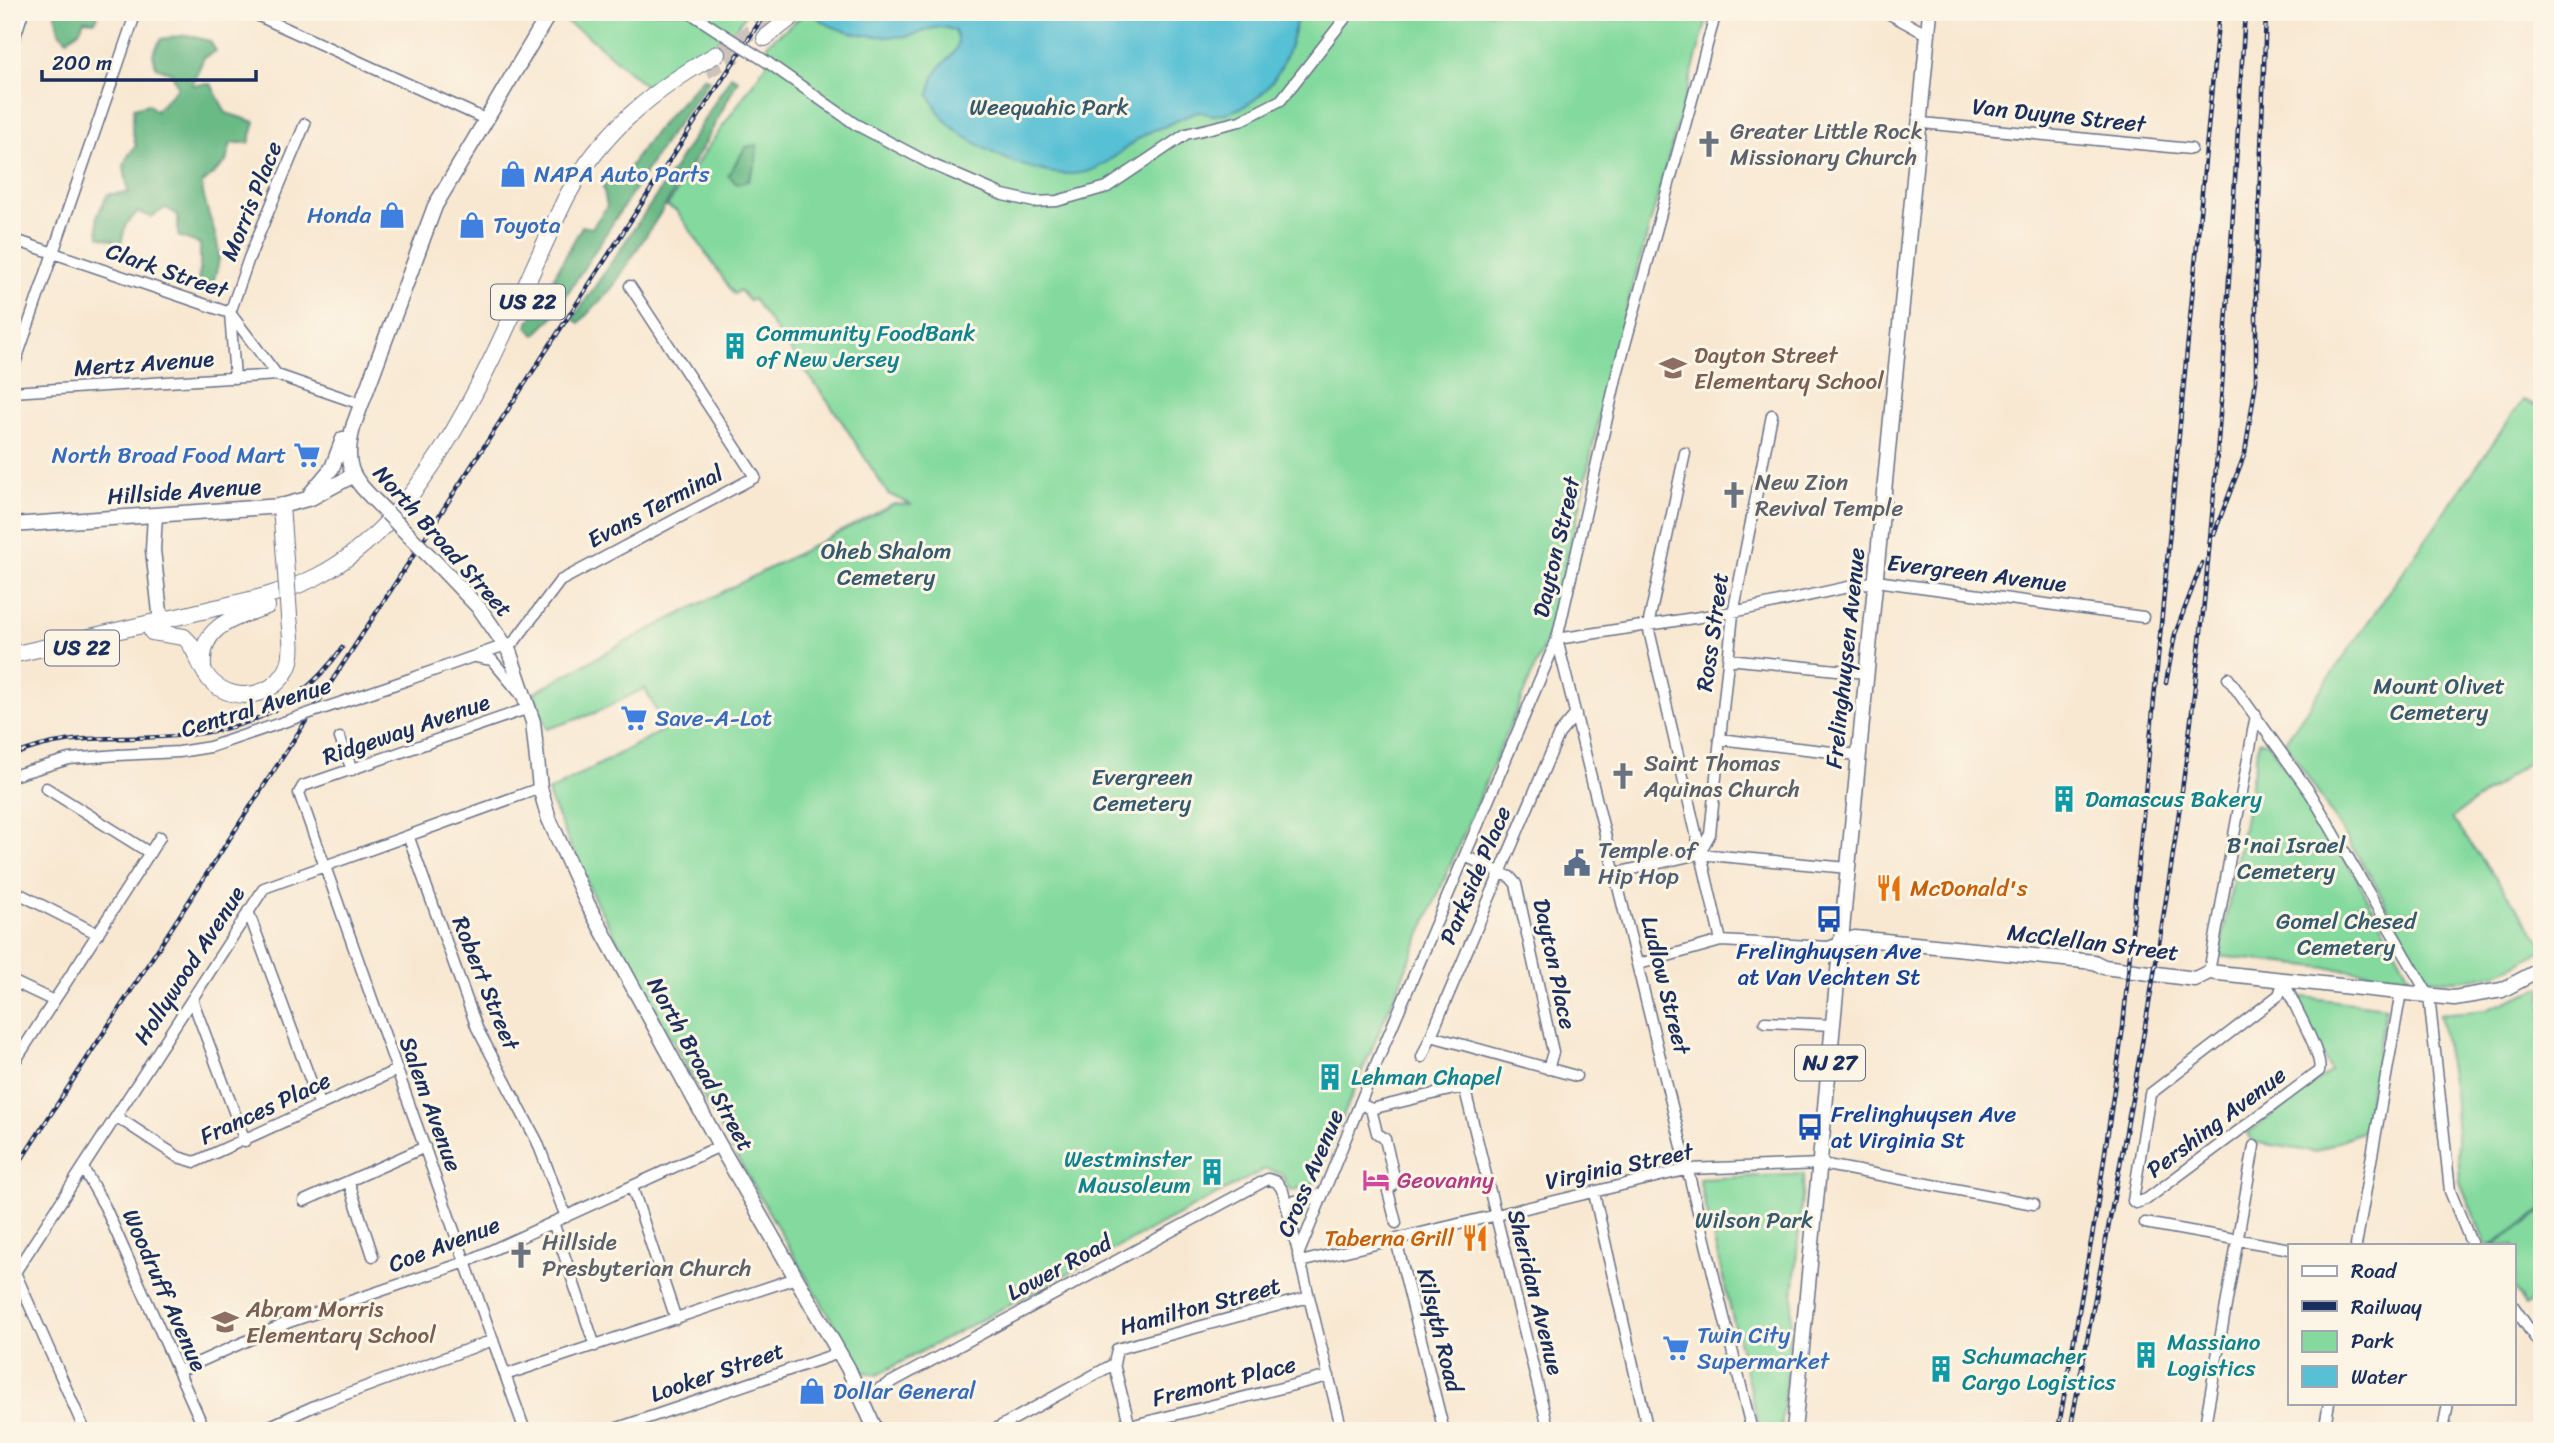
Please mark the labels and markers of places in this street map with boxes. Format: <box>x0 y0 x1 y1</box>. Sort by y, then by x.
place label: Greater Little Rock Missionary Church <box>1730 111 1923 178</box>
church icon: Greater Little Rock Missionary Church <box>1694 129 1724 159</box>
place label: NAPA Auto Parts <box>534 154 710 195</box>
shop icon: NAPA Auto Parts <box>498 159 528 189</box>
place label: Honda <box>307 195 371 236</box>
shop icon: Honda <box>377 200 407 230</box>
place label: Toyota <box>493 205 561 246</box>
shop icon: Toyota <box>457 210 487 240</box>
place label: Community FoodBank of New Jersey <box>756 313 975 380</box>
building icon: Community FoodBank of New Jersey <box>720 331 750 361</box>
place label: Dayton Street Elementary School <box>1694 335 1884 402</box>
school or university icon: Dayton Street Elementary School <box>1658 353 1688 383</box>
place label: North Broad Food Mart <box>52 435 286 476</box>
supermarket icon: North Broad Food Mart <box>292 440 322 470</box>
place label: New Zion Revival Temple <box>1755 462 1904 529</box>
church icon: New Zion Revival Temple <box>1719 480 1749 510</box>
place label: Save-A-Lot <box>655 698 772 739</box>
supermarket icon: Save-A-Lot <box>619 703 649 733</box>
place label: Saint Thomas Aquinas Church <box>1643 743 1800 810</box>
church icon: Saint Thomas Aquinas Church <box>1608 761 1638 791</box>
place label: Damascus Bakery <box>2085 779 2262 820</box>
building icon: Damascus Bakery <box>2049 784 2079 814</box>
place label: Temple of Hip Hop <box>1598 830 1699 897</box>
public building icon: Temple of Hip Hop <box>1562 848 1592 878</box>
place label: McDonald's <box>1910 868 2028 909</box>
restaurant icon: McDonald's <box>1874 873 1904 903</box>
bus stop icon: Frelinghuysen Ave at Van Vechten St <box>1814 904 1844 934</box>
place label: Frelinghuysen Ave at Van Vechten St <box>1736 931 1922 998</box>
place label: Lehman Chapel <box>1351 1057 1502 1098</box>
building icon: Lehman Chapel <box>1315 1062 1345 1092</box>
place label: Frelinghuysen Ave at Virginia St <box>1831 1094 2017 1161</box>
bus stop icon: Frelinghuysen Ave at Virginia St <box>1795 1112 1825 1142</box>
place label: Westminster Mausoleum <box>1064 1139 1193 1206</box>
building icon: Westminster Mausoleum <box>1197 1157 1227 1187</box>
place label: Geovanny <box>1397 1160 1494 1201</box>
hotel icon: Geovanny <box>1361 1165 1391 1195</box>
place label: Taberna Grill <box>1325 1218 1454 1259</box>
place label: Hillside Presbyterian Church <box>542 1222 751 1289</box>
restaurant icon: Taberna Grill <box>1460 1223 1490 1253</box>
church icon: Hillside Presbyterian Church <box>506 1240 536 1270</box>
place label: Abram Morris Elementary School <box>245 1289 436 1356</box>
school or university icon: Abram Morris Elementary School <box>210 1307 240 1337</box>
place label: Twin City Supermarket <box>1697 1315 1831 1382</box>
place label: Massiano Logistics <box>2167 1322 2261 1389</box>
supermarket icon: Twin City Supermarket <box>1661 1333 1691 1363</box>
place label: Schumacher Cargo Logistics <box>1962 1336 2116 1403</box>
building icon: Massiano Logistics <box>2131 1340 2161 1370</box>
building icon: Schumacher Cargo Logistics <box>1926 1354 1956 1384</box>
place label: Dollar General <box>833 1371 976 1412</box>
shop icon: Dollar General <box>797 1376 827 1406</box>

